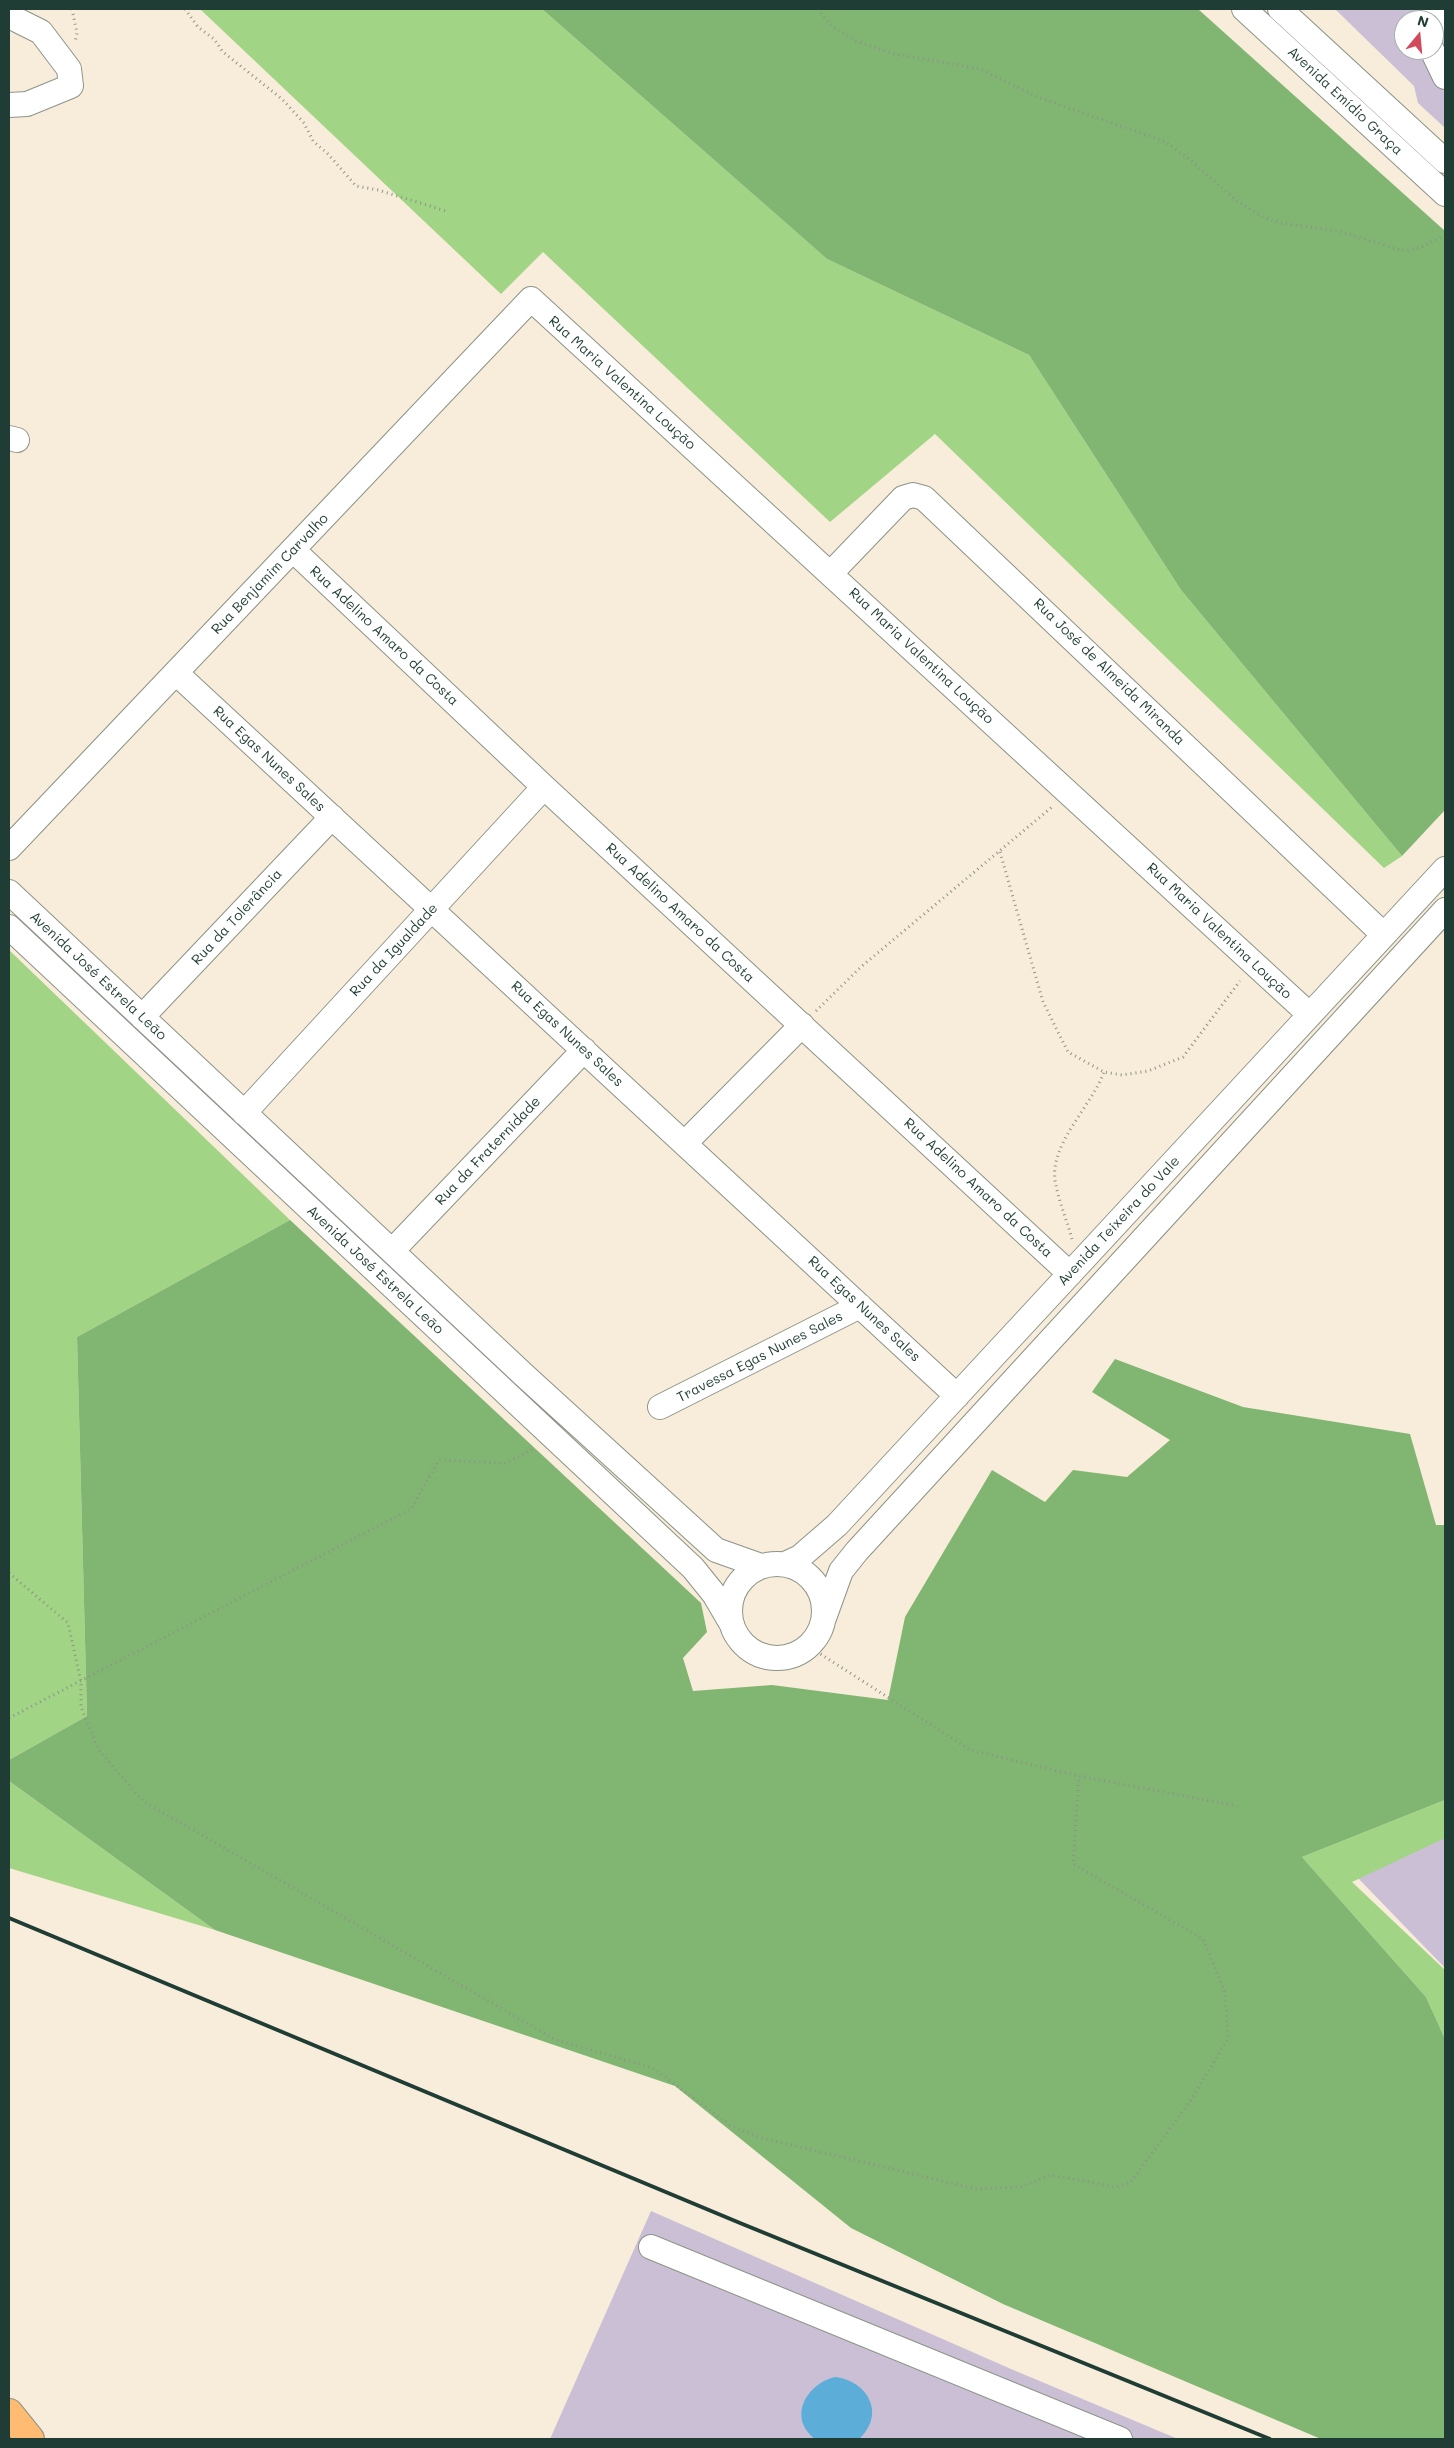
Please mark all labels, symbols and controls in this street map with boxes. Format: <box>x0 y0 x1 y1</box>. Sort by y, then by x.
north arrow <box>1394 10 1444 60</box>
text: N <box>1415 10 1431 32</box>
street label: Avenida Emídio Graça <box>1284 43 1406 159</box>
street label: Rua Maria Valentina Loução <box>545 313 699 453</box>
street label: Rua Benjamim Carvalho <box>208 510 332 638</box>
street label: Rua Adelino Amaro da Costa <box>306 563 462 709</box>
street label: Rua Maria Valentina Loução <box>845 584 997 728</box>
street label: Rua José de Almeida Miranda <box>1030 595 1188 749</box>
street label: Rua Egas Nunes Sales <box>209 703 329 815</box>
street label: Rua Adelino Amaro da Costa <box>602 840 758 986</box>
street label: Rua Maria Valentina Loução <box>1143 859 1295 1003</box>
street label: Rua da Tolerância <box>188 866 286 968</box>
street label: Rua da Igualdade <box>347 900 441 1000</box>
street label: Avenida José Estrela Leão <box>26 908 170 1044</box>
street label: Rua Egas Nunes Sales <box>507 978 627 1090</box>
street label: Rua da Fraternidade <box>432 1093 544 1209</box>
street label: Rua Adelino Amaro da Costa <box>900 1115 1056 1261</box>
street label: Avenida Teixeira do Vale <box>1055 1153 1183 1289</box>
street label: Avenida José Estrela Leão <box>303 1202 447 1338</box>
street label: Rua Egas Nunes Sales <box>804 1253 924 1365</box>
street label: Travessa Egas Nunes Sales <box>674 1308 846 1406</box>

